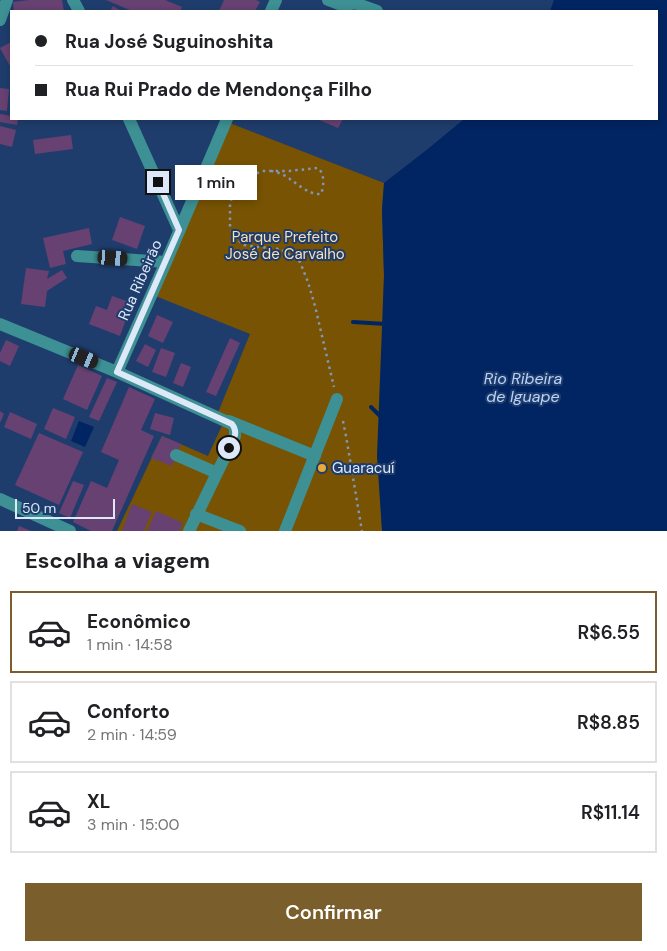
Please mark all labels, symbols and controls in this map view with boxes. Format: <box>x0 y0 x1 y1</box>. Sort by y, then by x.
text: Rua José Suguinoshita <box>65 29 273 54</box>
text: Rua Rui Prado de Mendonça Filho <box>65 77 372 102</box>
callout: 1 min <box>176 164 258 200</box>
route end <box>147 171 169 193</box>
text: 1 min <box>197 172 235 193</box>
park label: Parque Prefeito José de Carvalho <box>225 227 345 264</box>
street label: Rua Ribeirão <box>113 236 167 323</box>
car <box>97 249 128 267</box>
car <box>67 345 100 371</box>
water label: Rio Ribeira de Iguape <box>484 368 562 407</box>
route start <box>218 437 240 459</box>
place label: Guaracuí <box>332 458 395 478</box>
marker: Guaracuí <box>316 462 328 474</box>
scale bar <box>15 496 115 519</box>
text: 50 m <box>22 499 56 517</box>
text: Escolha a viagem <box>25 546 210 575</box>
text: Econômico <box>87 609 191 634</box>
icon: car <box>27 610 72 655</box>
text: R$6.55 <box>578 620 640 645</box>
text: 1 min · 14:58 <box>87 634 173 655</box>
text: Conforto <box>87 699 170 724</box>
icon: car <box>27 700 72 745</box>
text: R$8.85 <box>577 710 640 735</box>
text: 2 min · 14:59 <box>87 724 177 745</box>
text: XL <box>87 789 110 814</box>
icon: car <box>27 790 72 835</box>
text: R$11.14 <box>581 800 640 825</box>
text: 3 min · 15:00 <box>87 814 180 835</box>
button: Confirmar <box>25 883 642 941</box>

